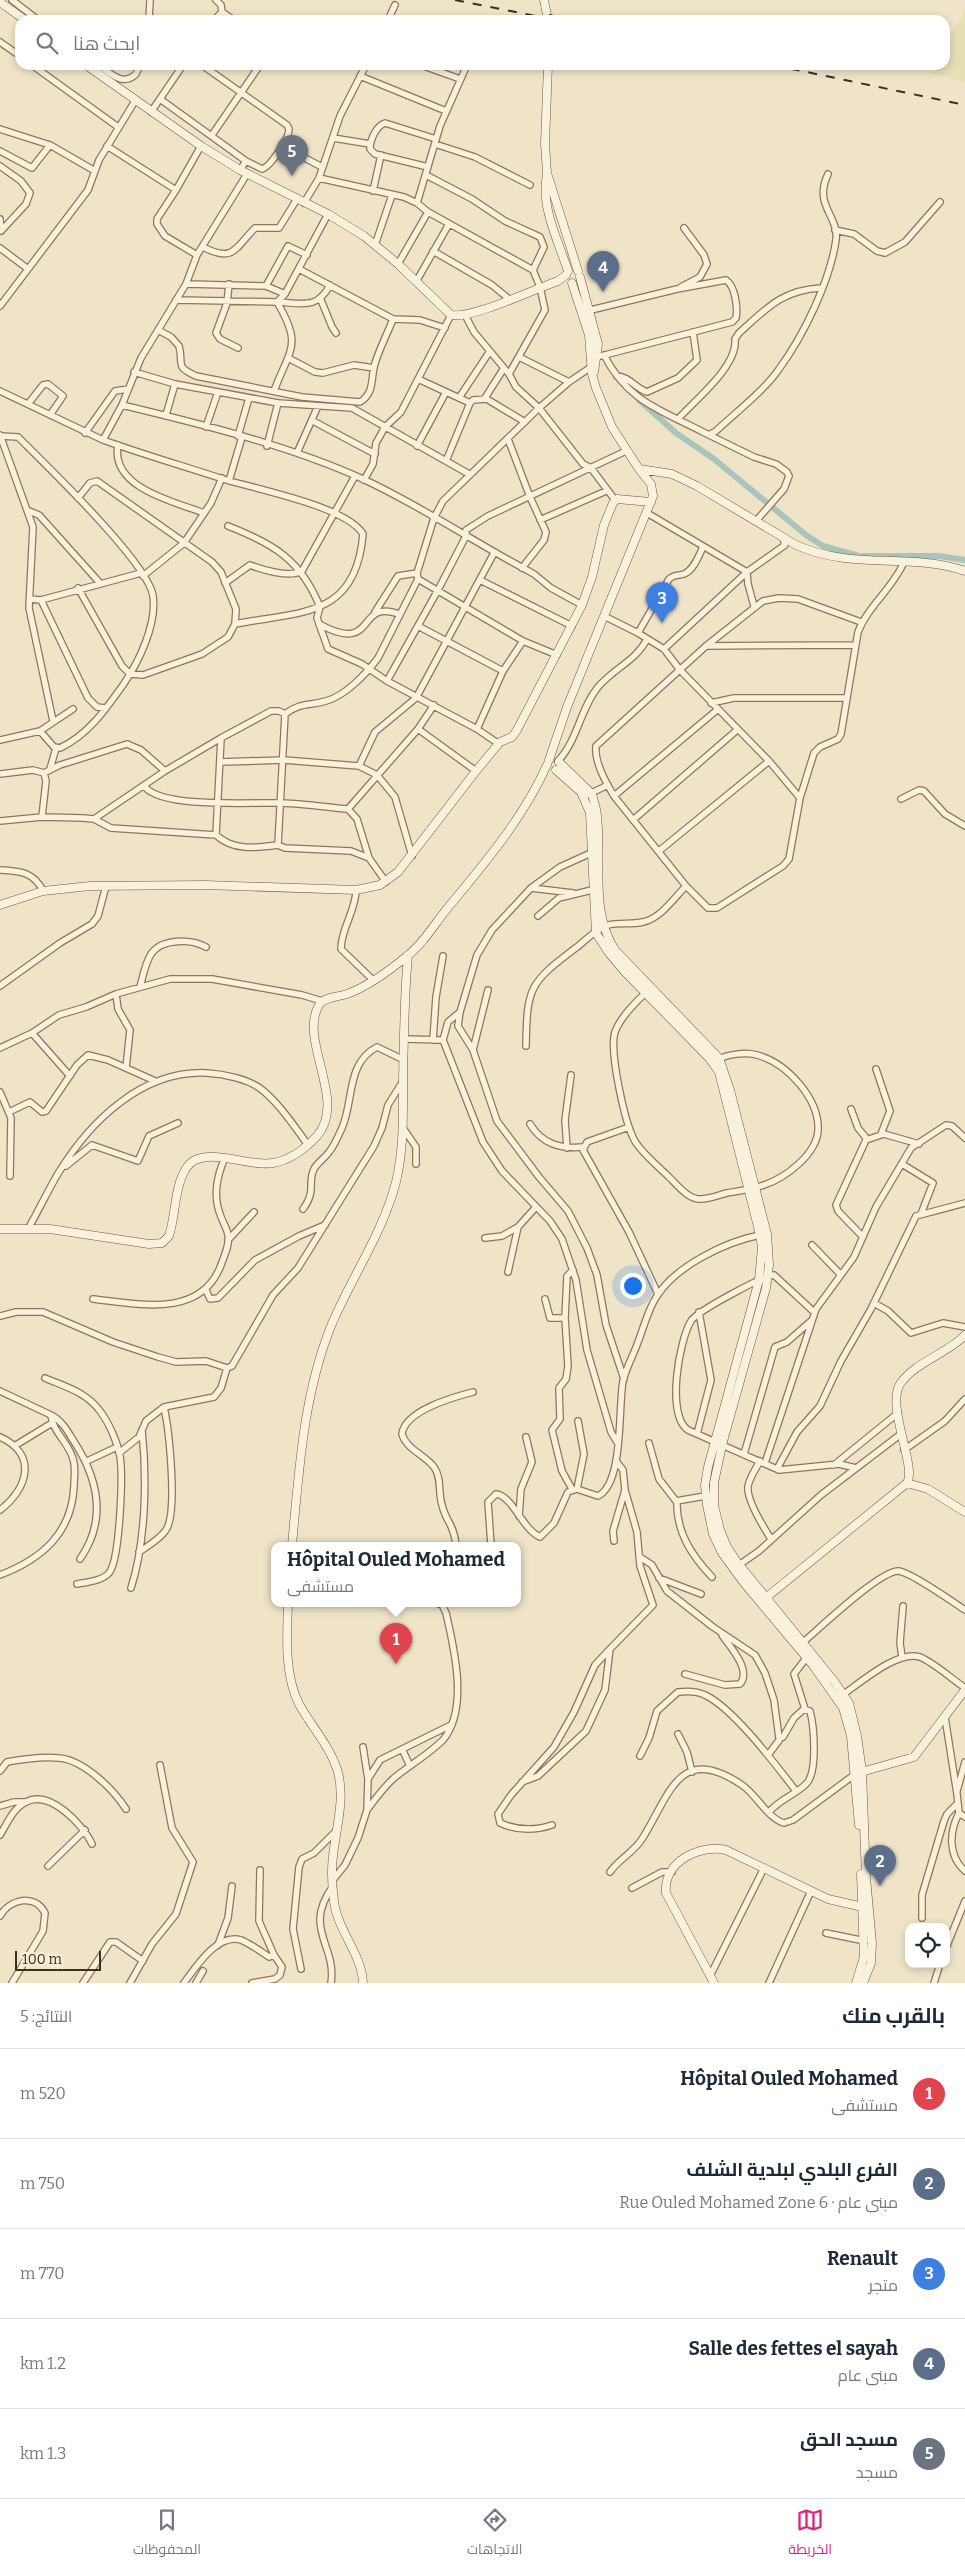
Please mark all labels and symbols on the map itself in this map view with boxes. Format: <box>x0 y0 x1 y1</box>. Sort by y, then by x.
pin: 5 <box>276 135 308 176</box>
pin: 4 <box>587 251 619 292</box>
pin: 3 <box>646 582 678 623</box>
your location <box>620 1273 646 1299</box>
pin: 1 <box>380 1623 412 1664</box>
pin: 2 <box>864 1845 896 1886</box>
scale bar <box>15 1948 101 1971</box>

